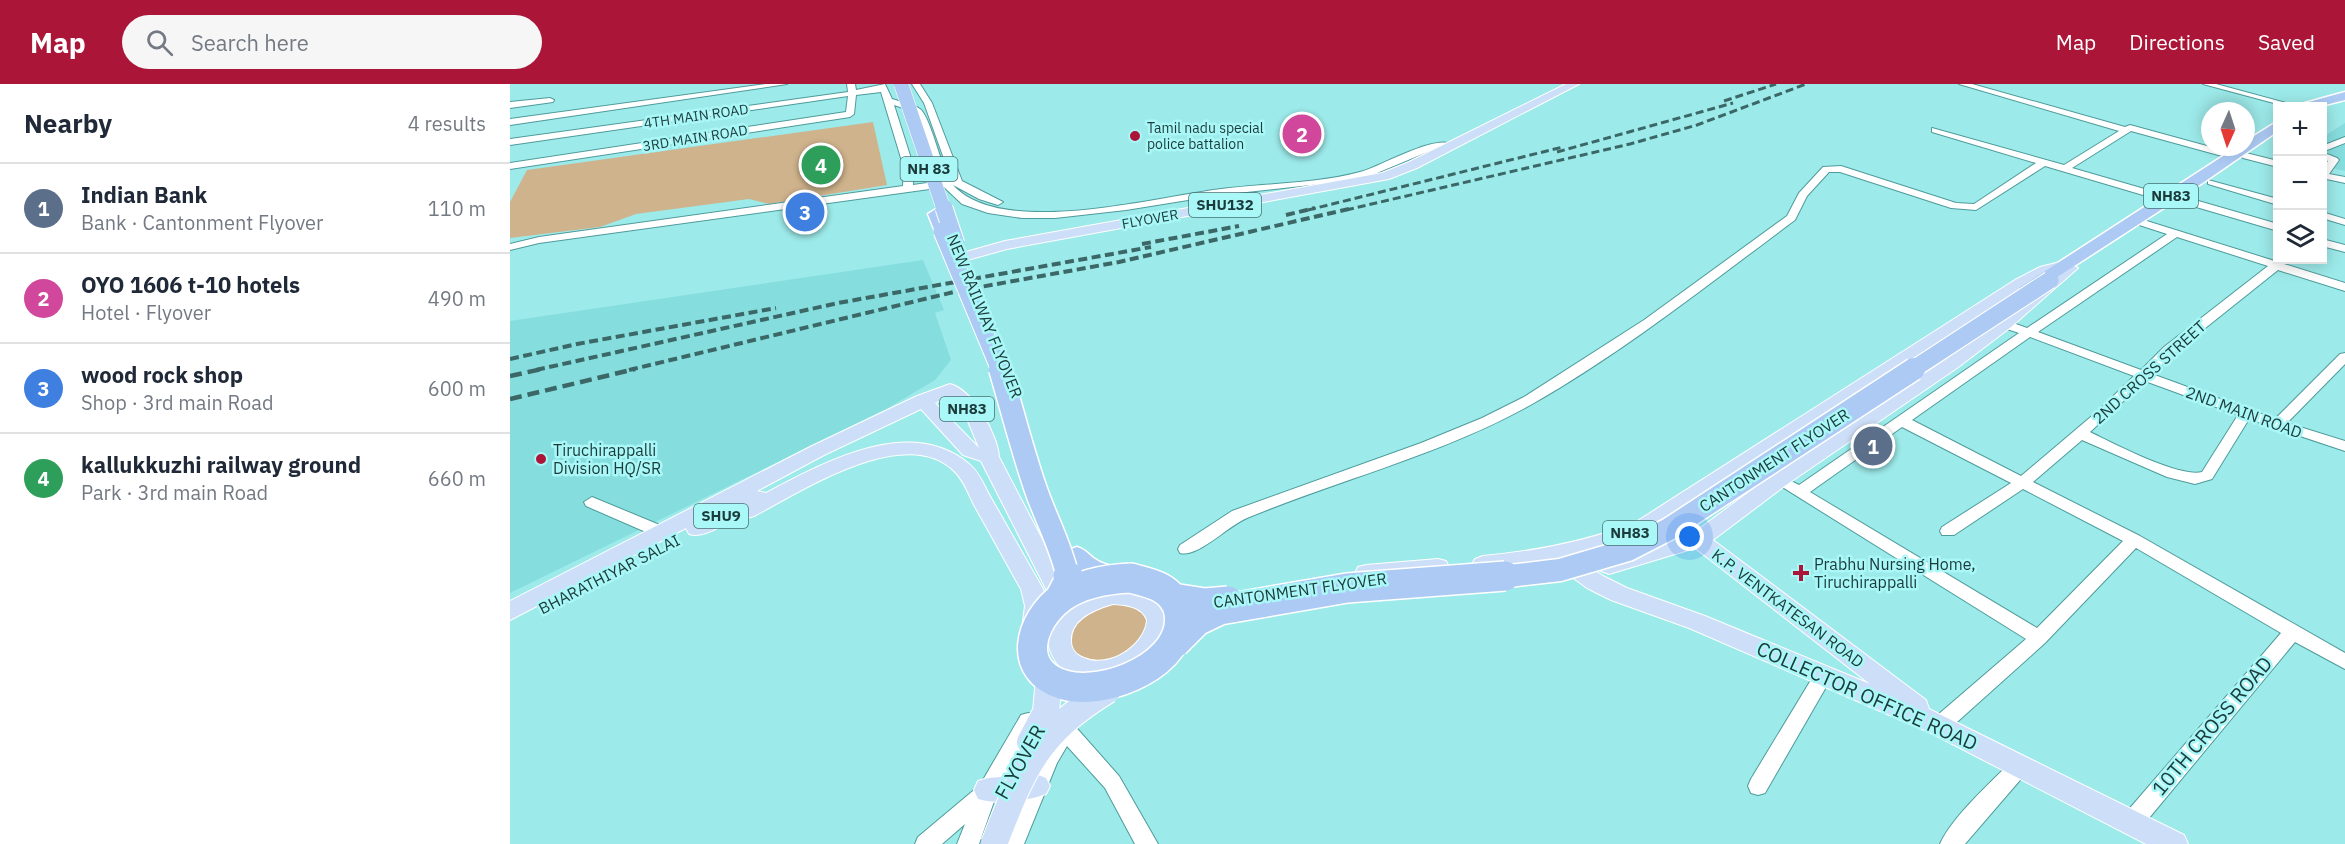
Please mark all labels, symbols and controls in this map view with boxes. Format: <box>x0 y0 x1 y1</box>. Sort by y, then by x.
search box <box>122 15 542 69</box>
text: Map <box>30 24 86 61</box>
icon: search <box>143 26 176 59</box>
text: Search here <box>191 28 309 57</box>
text: Map <box>2056 28 2096 56</box>
text: Directions <box>2129 28 2225 56</box>
text: Saved <box>2258 28 2315 56</box>
street label: 4TH MAIN ROAD <box>642 100 750 132</box>
north arrow <box>2201 102 2255 156</box>
map controls <box>2273 102 2327 264</box>
button: + <box>2273 102 2327 156</box>
text: Nearby <box>24 106 112 140</box>
text: 4 results <box>408 110 486 137</box>
pin: 2 <box>1282 112 1322 156</box>
place label: Tamil nadu special police battalion <box>1147 119 1264 153</box>
street label: 3RD MAIN ROAD <box>641 121 749 155</box>
marker: Tamil nadu special police battalion <box>1128 129 1142 143</box>
pin: 4 <box>802 142 840 188</box>
button: − <box>2273 156 2327 210</box>
road number: NH 83 <box>900 157 958 181</box>
text: Indian Bank <box>81 180 207 209</box>
road number: NH83 <box>2144 184 2198 208</box>
pin: 3 <box>786 190 824 234</box>
road number: SHU132 <box>1189 193 1261 217</box>
text: 1 <box>38 195 50 222</box>
text: 110 m <box>428 195 486 222</box>
street label: FLYOVER <box>1120 205 1180 233</box>
text: Bank · Cantonment Flyover <box>81 209 323 236</box>
button: layers <box>2273 210 2327 264</box>
street label: NEW RAILWAY FLYOVER <box>943 231 1027 401</box>
text: OYO 1606 t-10 hotels <box>81 270 300 299</box>
text: 2 <box>38 285 50 312</box>
text: 490 m <box>428 285 486 312</box>
text: Hotel · Flyover <box>81 299 211 326</box>
street label: 2ND CROSS STREET <box>2088 316 2210 428</box>
text: wood rock shop <box>81 360 243 389</box>
text: 3 <box>38 375 50 402</box>
text: 600 m <box>428 375 486 402</box>
street label: 2ND MAIN ROAD <box>2183 382 2305 442</box>
text: Shop · 3rd main Road <box>81 389 273 416</box>
road number: NH83 <box>940 397 994 421</box>
street label: CANTONMENT FLYOVER <box>1695 404 1853 516</box>
pin: 1 <box>1854 424 1892 469</box>
place label: Tiruchirappalli Division HQ/SR <box>553 440 661 478</box>
text: kallukkuzhi railway ground <box>81 450 361 479</box>
marker: Tiruchirappalli Division HQ/SR <box>534 452 548 466</box>
text: 4 <box>38 465 50 492</box>
text: 660 m <box>428 465 486 492</box>
text: Park · 3rd main Road <box>81 479 268 506</box>
road number: SHU9 <box>694 504 748 528</box>
road number: NH83 <box>1603 521 1657 545</box>
your location <box>1675 522 1704 551</box>
street label: BHARATHIYAR SALAI <box>535 530 683 618</box>
street label: K.P. VENTKATESAN ROAD <box>1708 544 1868 672</box>
place label: Prabhu Nursing Home, Tiruchirappalli <box>1814 554 1976 592</box>
marker: Prabhu Nursing Home, Tiruchirappalli <box>1792 564 1810 582</box>
street label: CANTONMENT FLYOVER <box>1212 568 1388 612</box>
street label: COLLECTOR OFFICE ROAD <box>1752 635 1982 757</box>
street label: 10TH CROSS ROAD <box>2145 650 2278 801</box>
street label: FLYOVER <box>988 720 1051 804</box>

